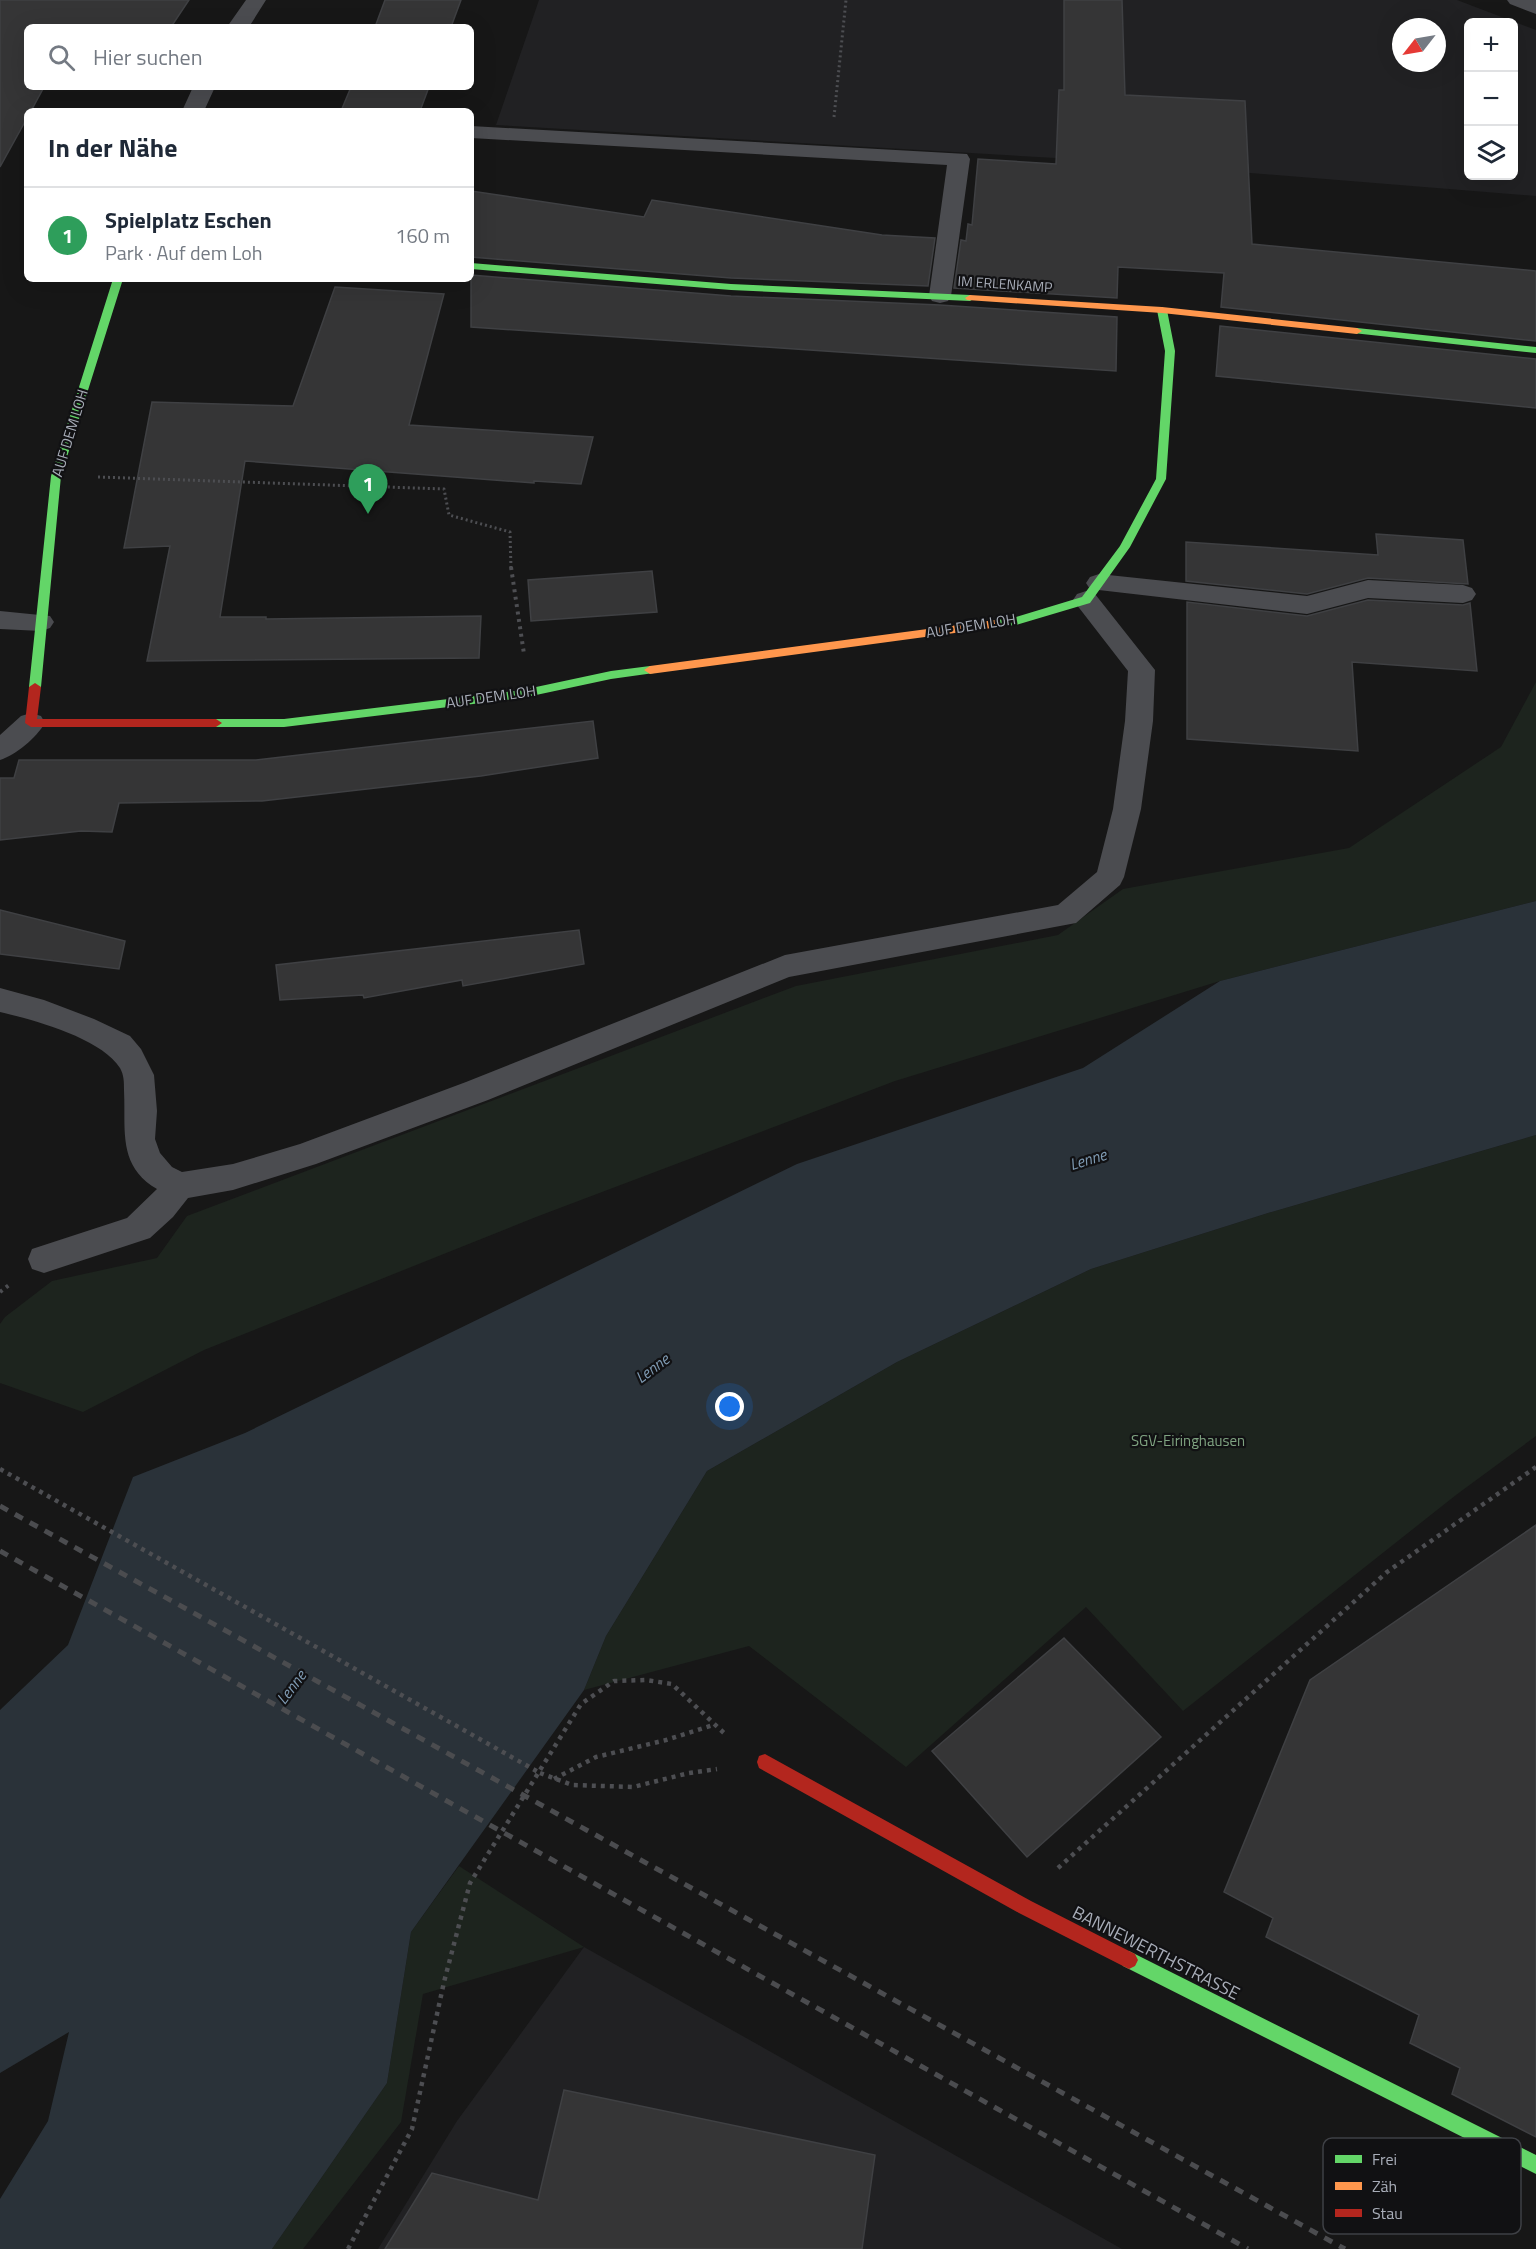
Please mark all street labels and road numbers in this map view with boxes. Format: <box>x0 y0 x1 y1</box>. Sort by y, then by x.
street label: IM ERLENKAMP <box>957 270 1053 297</box>
street label: AUF DEM LOH <box>45 386 94 479</box>
street label: AUF DEM LOH <box>924 607 1017 644</box>
street label: AUF DEM LOH <box>445 679 537 714</box>
street label: BANNEWERTHSTRASSE <box>1068 1899 1245 2007</box>

